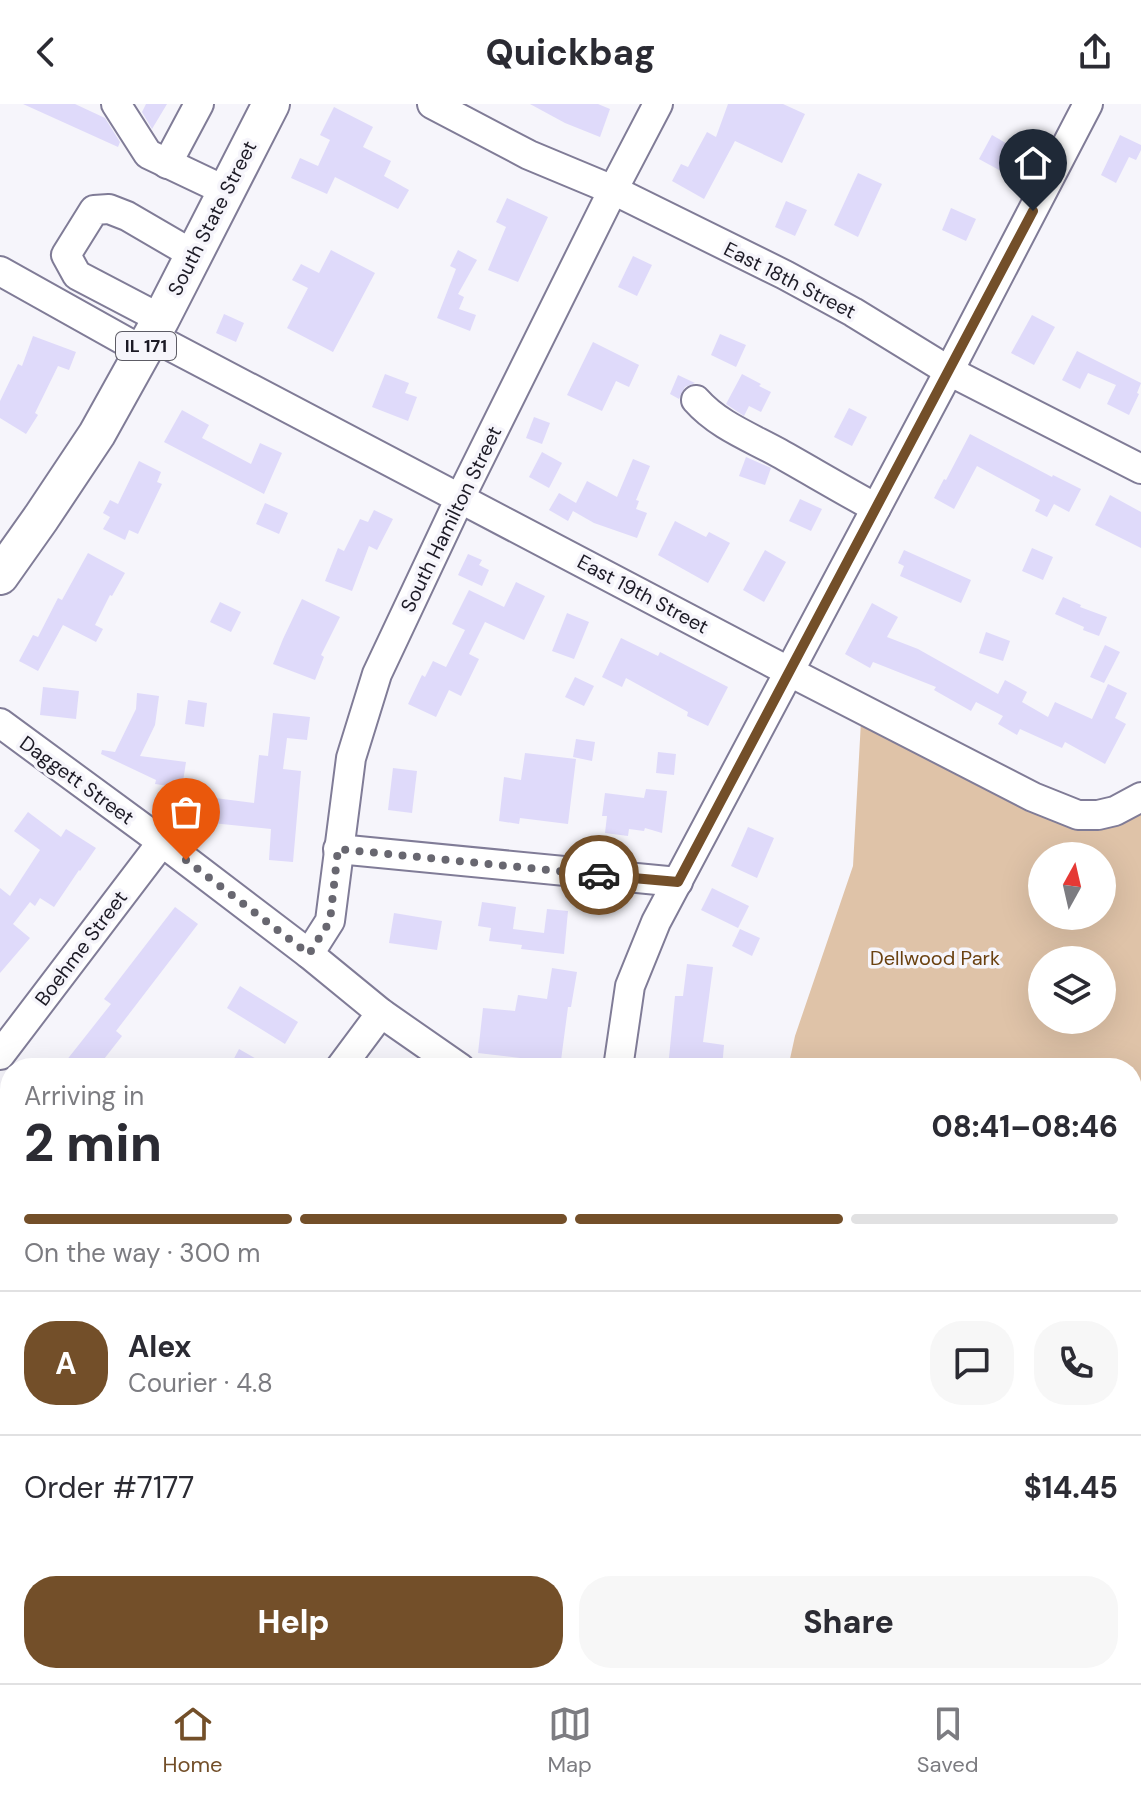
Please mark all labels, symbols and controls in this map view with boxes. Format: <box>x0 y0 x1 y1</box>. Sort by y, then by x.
text: Quickbag <box>485 29 656 76</box>
icon: back <box>24 30 68 74</box>
icon: share <box>1073 30 1117 74</box>
pin <box>999 129 1067 211</box>
street label: South State Street <box>162 136 262 300</box>
icon: home <box>1011 141 1055 185</box>
street label: East 18th Street <box>720 236 860 324</box>
road number: IL 171 <box>116 332 176 360</box>
street label: South Hamilton Street <box>395 421 507 616</box>
street label: East 19th Street <box>573 548 713 640</box>
street label: Daggett Street <box>15 730 139 830</box>
pin <box>152 778 220 860</box>
icon: bag <box>164 790 208 834</box>
courier <box>559 835 639 915</box>
north arrow <box>1028 842 1116 930</box>
map controls <box>1028 842 1116 1034</box>
icon: car <box>577 853 621 897</box>
street label: Boehme Street <box>29 885 133 1011</box>
park label: Dellwood Park <box>870 945 1000 971</box>
button: layers <box>1028 946 1116 1034</box>
text: Arriving in <box>24 1079 144 1113</box>
text: 08:41–08:46 <box>932 1107 1118 1146</box>
text: 2 min <box>24 1109 162 1177</box>
text: On the way · 300 m <box>24 1236 260 1270</box>
button: chat <box>930 1321 1014 1405</box>
button: phone <box>1034 1321 1118 1405</box>
text: Alex <box>128 1327 191 1366</box>
text: A <box>55 1344 77 1383</box>
text: Courier · 4.8 <box>128 1366 273 1400</box>
text: Order #7177 <box>24 1468 194 1507</box>
text: $14.45 <box>1024 1468 1118 1507</box>
button: Help <box>24 1576 563 1668</box>
button: Share <box>579 1576 1118 1668</box>
tab: Home <box>162 1702 223 1779</box>
tab: Map <box>548 1702 592 1779</box>
tab: Saved <box>917 1702 979 1779</box>

